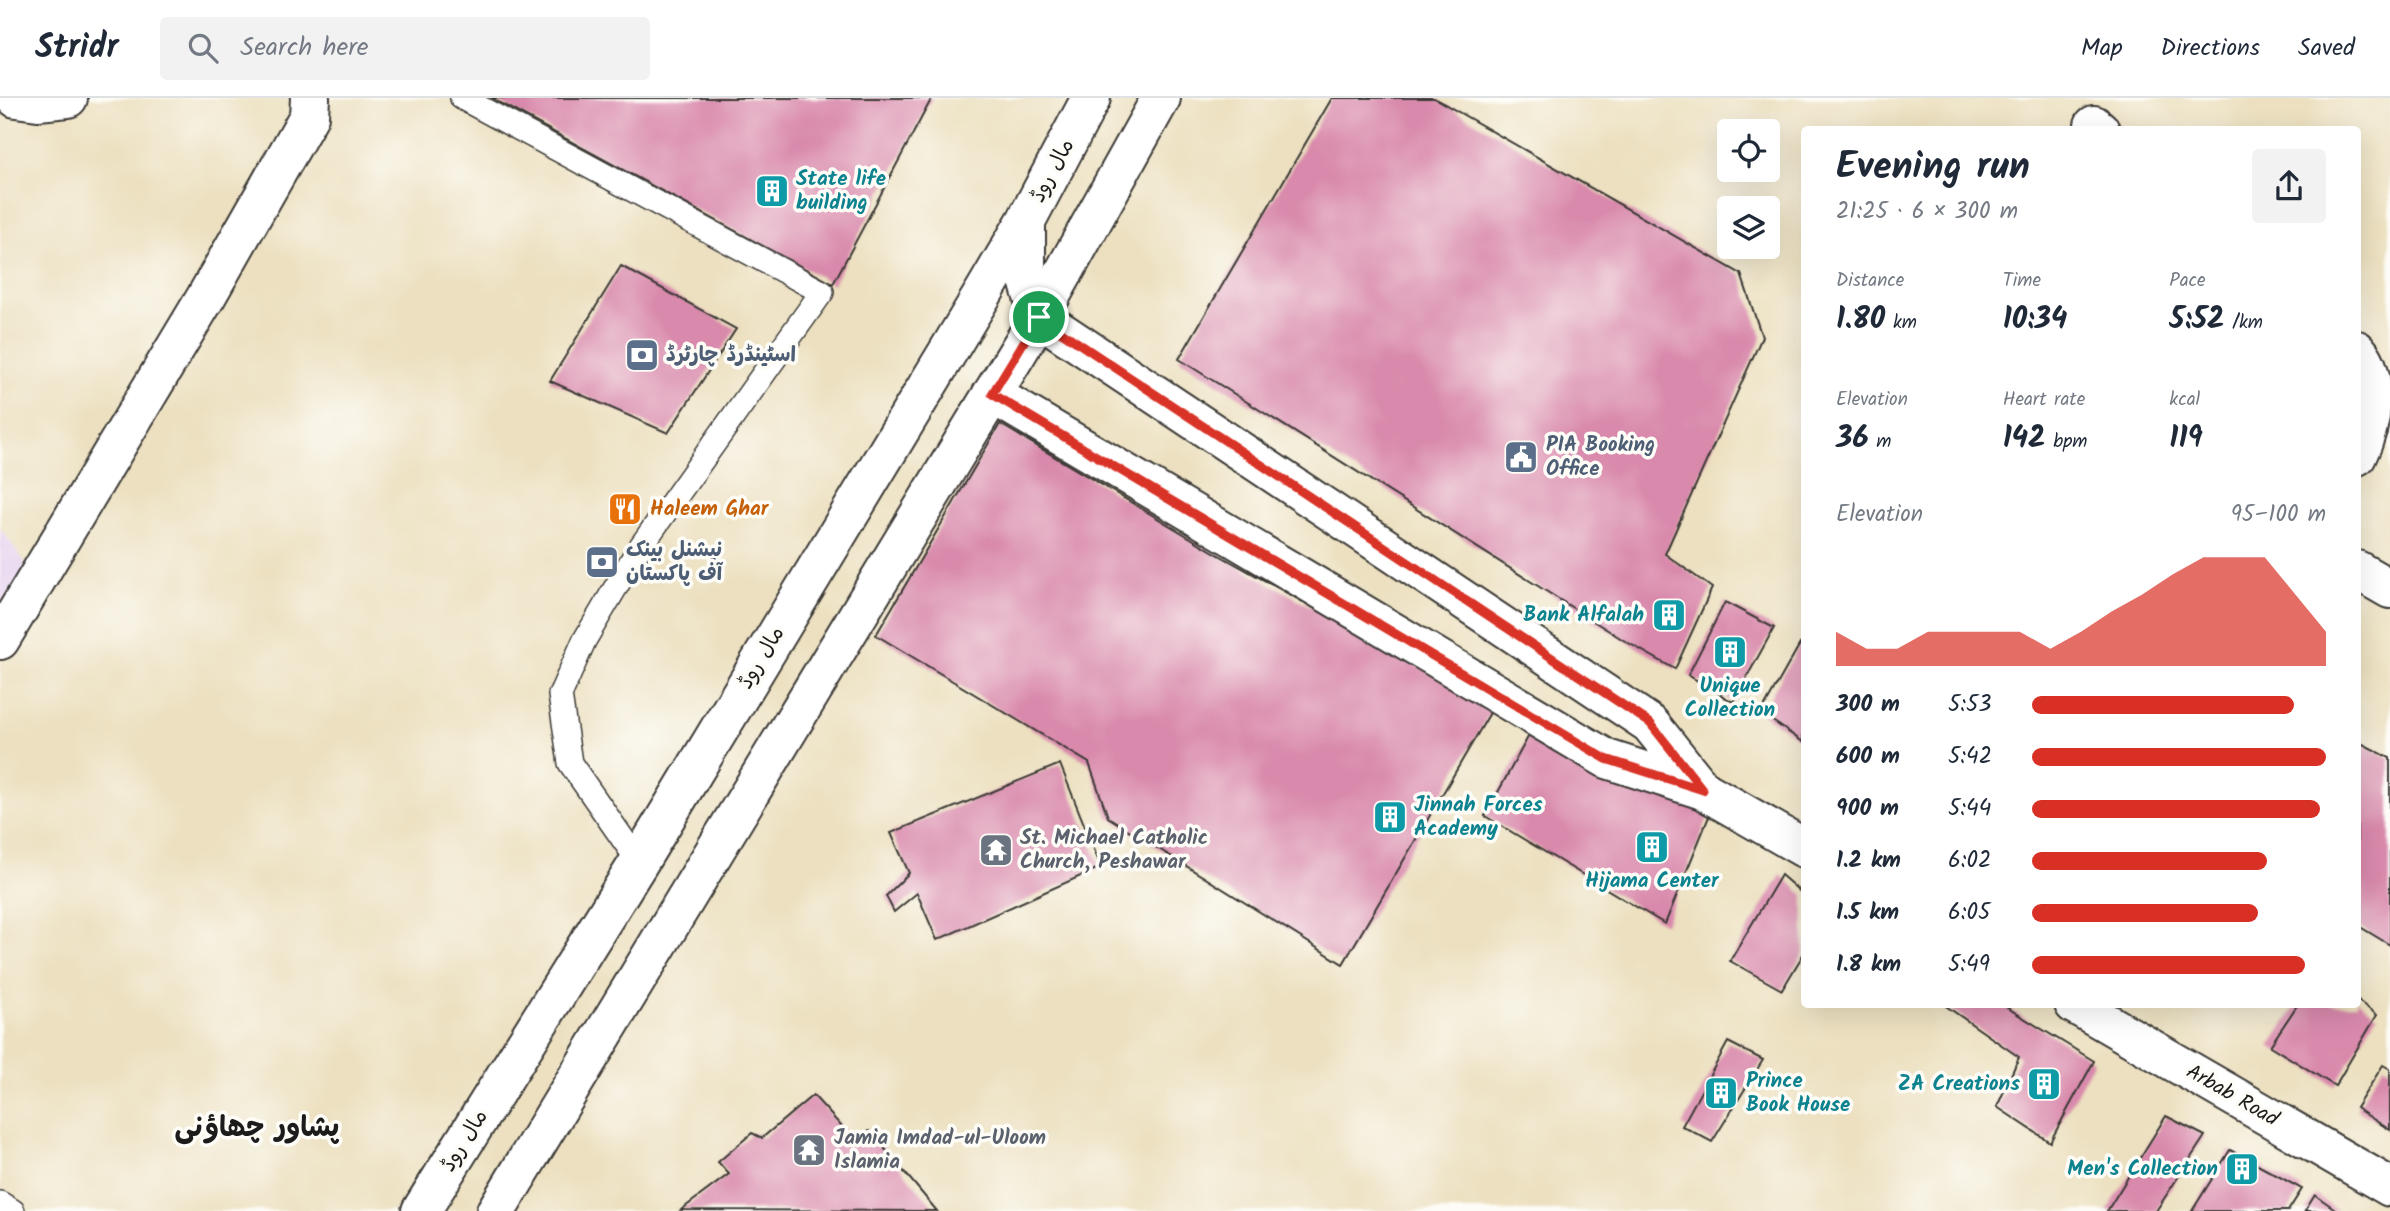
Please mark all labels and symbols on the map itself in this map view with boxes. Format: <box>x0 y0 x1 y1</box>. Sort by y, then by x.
street label: مال روڈ <box>1022 133 1084 209</box>
place label: State life building <box>796 163 886 220</box>
building icon: State life building <box>753 172 791 210</box>
pin <box>1009 287 1069 347</box>
bank icon: اسٹینڈرڈ چارٹرڈ <box>623 336 661 374</box>
place label: اسٹینڈرڈ چارٹرڈ <box>666 339 796 372</box>
place label: PIA Booking Office <box>1546 429 1655 486</box>
public building icon: PIA Booking Office <box>1502 438 1540 476</box>
restaurant icon: Haleem Ghar <box>606 490 644 528</box>
place label: Haleem Ghar <box>650 493 770 526</box>
place label: نیشنل بینک آف پاکستان <box>626 534 724 591</box>
bank icon: نیشنل بینک آف پاکستان <box>583 543 621 581</box>
building icon: Bank Alfalah <box>1650 596 1688 634</box>
place label: Bank Alfalah <box>1523 599 1644 632</box>
street label: مال روڈ <box>730 620 794 696</box>
building icon: Unique Collection <box>1711 633 1749 671</box>
place label: Unique Collection <box>1685 670 1775 727</box>
place label: Jinnah Forces Academy <box>1414 789 1543 846</box>
building icon: Jinnah Forces Academy <box>1371 798 1409 836</box>
place label: St. Michael Catholic Church, Peshawar <box>1020 822 1208 879</box>
building icon: Hijama Center <box>1633 828 1671 866</box>
temple icon: St. Michael Catholic Church, Peshawar <box>977 831 1015 869</box>
place label: Hijama Center <box>1585 865 1720 898</box>
street label: Arbab Road <box>2180 1056 2285 1136</box>
place label: Prince Book House <box>1746 1065 1850 1122</box>
building icon: ZA Creations <box>2025 1065 2063 1103</box>
place label: ZA Creations <box>1898 1068 2020 1101</box>
building icon: Prince Book House <box>1702 1074 1740 1112</box>
street label: مال روڈ <box>433 1103 497 1179</box>
district label: پشاور چھاؤنی <box>175 1106 339 1151</box>
place label: Jamia Imdad-ul-Uloom Islamia <box>834 1122 1046 1179</box>
temple icon: Jamia Imdad-ul-Uloom Islamia <box>790 1131 828 1169</box>
building icon: Men's Collection <box>2223 1150 2261 1188</box>
place label: Men's Collection <box>2067 1153 2218 1186</box>

